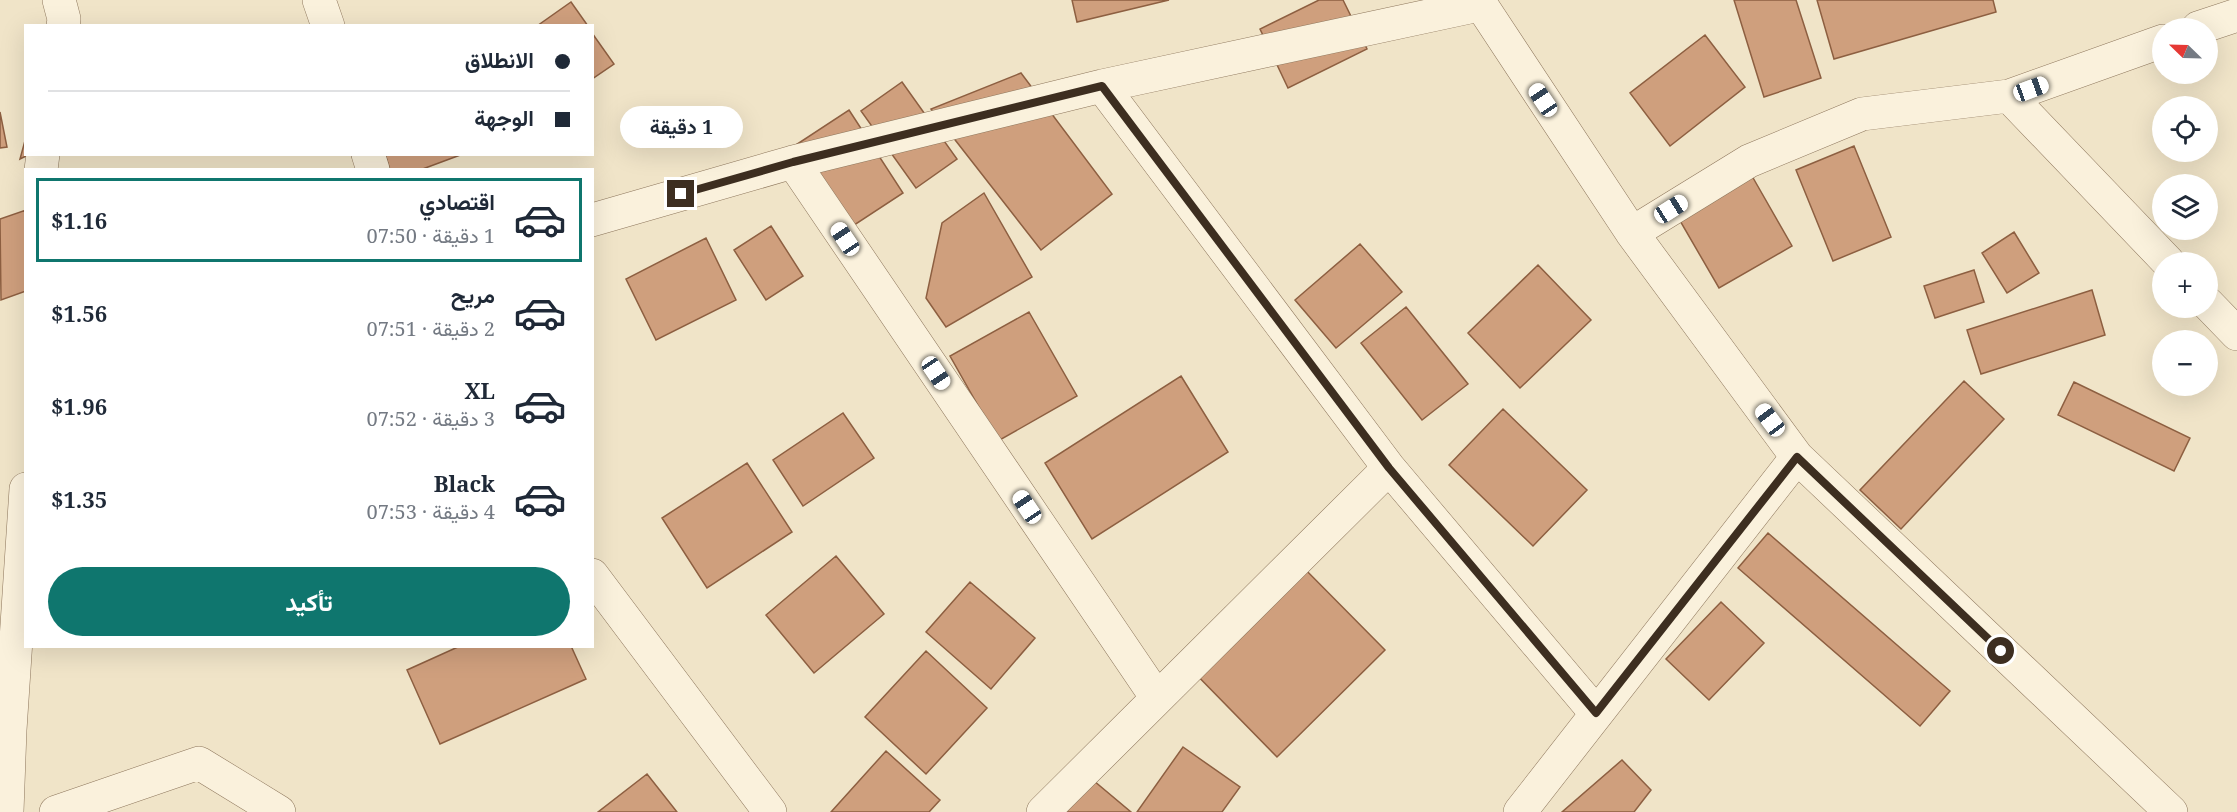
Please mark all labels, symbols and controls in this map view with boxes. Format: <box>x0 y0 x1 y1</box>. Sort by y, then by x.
north arrow <box>2152 18 2218 84</box>
map controls <box>2152 18 2218 396</box>
text: الانطلاق <box>465 44 534 74</box>
car <box>2011 74 2051 104</box>
car <box>1525 80 1561 120</box>
button: locate <box>2152 96 2218 162</box>
text: الوجهة <box>474 102 534 132</box>
callout: 1 دقيقة <box>620 107 742 149</box>
text: 1 دقيقة <box>650 113 713 140</box>
button: layers <box>2152 174 2218 240</box>
route end <box>667 180 694 207</box>
text: اقتصادي <box>419 186 495 216</box>
car <box>1651 192 1691 226</box>
icon: car <box>513 193 567 247</box>
text: $1.16 <box>51 205 107 235</box>
car <box>827 219 863 259</box>
text: 1 دقيقة · 07:50 <box>366 222 495 249</box>
button: + <box>2152 252 2218 318</box>
text: مريح <box>451 279 495 309</box>
icon: car <box>513 286 567 340</box>
text: $1.56 <box>51 298 107 328</box>
text: 2 دقيقة · 07:51 <box>366 315 495 342</box>
button: − <box>2152 330 2218 396</box>
car <box>918 353 954 393</box>
text: XL <box>464 375 495 405</box>
icon: car <box>513 379 567 433</box>
text: $1.96 <box>51 391 107 421</box>
car <box>1752 400 1788 440</box>
text: 3 دقيقة · 07:52 <box>366 405 495 432</box>
text: Black <box>434 468 495 498</box>
icon: car <box>513 472 567 526</box>
text: $1.35 <box>51 484 107 514</box>
car <box>1009 487 1045 527</box>
text: 4 دقيقة · 07:53 <box>366 498 495 525</box>
button: تأكيد <box>48 567 570 636</box>
route start <box>1987 637 2014 664</box>

